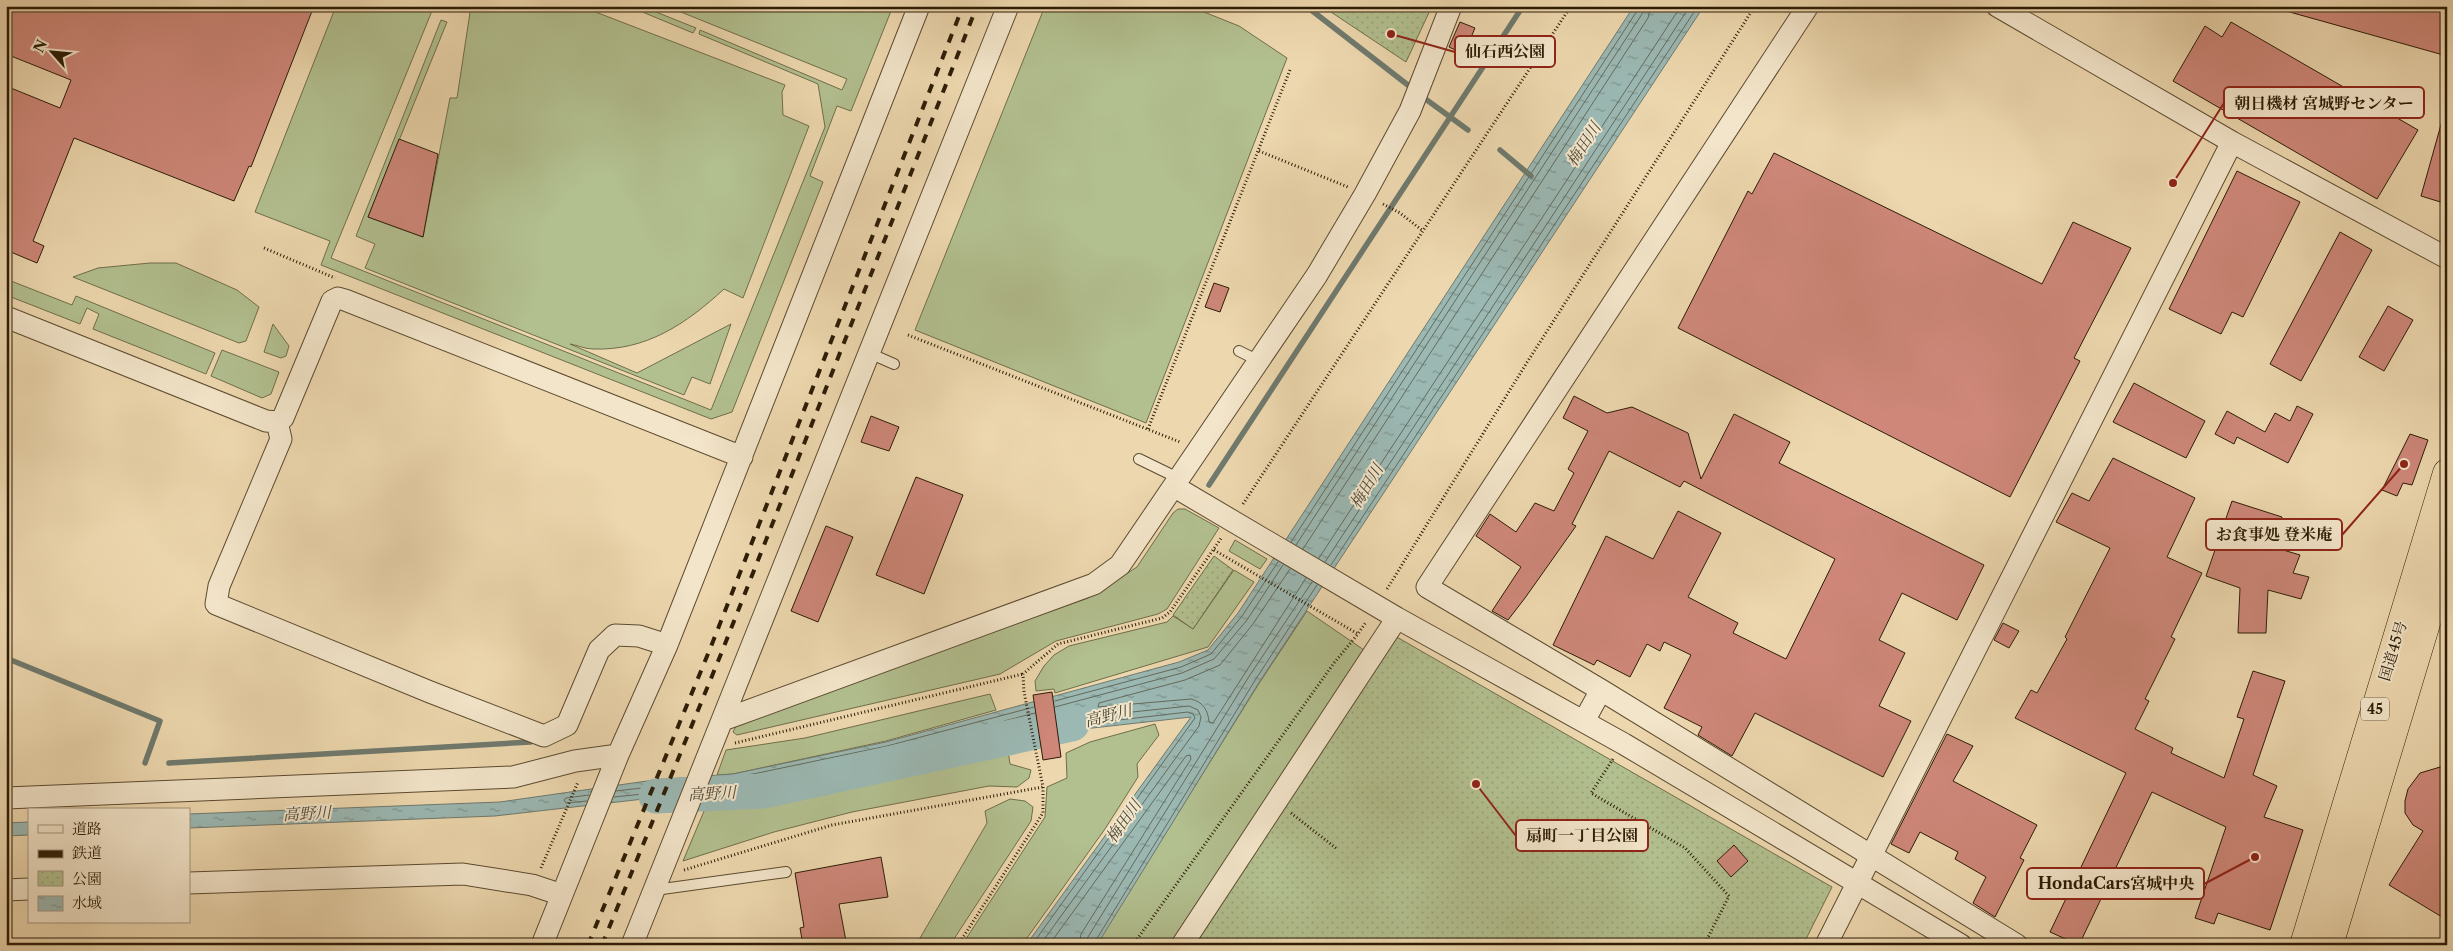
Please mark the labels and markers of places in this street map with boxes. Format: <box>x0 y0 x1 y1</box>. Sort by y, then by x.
callout: 仙石西公園 <box>1455 36 1555 67</box>
callout: 朝日機材 宮城野センター <box>2224 87 2424 118</box>
callout: お食事処 登米庵 <box>2206 519 2342 550</box>
callout: 扇町一丁目公園 <box>1516 820 1648 851</box>
callout: HondaCars宮城中央 <box>2027 868 2204 899</box>

